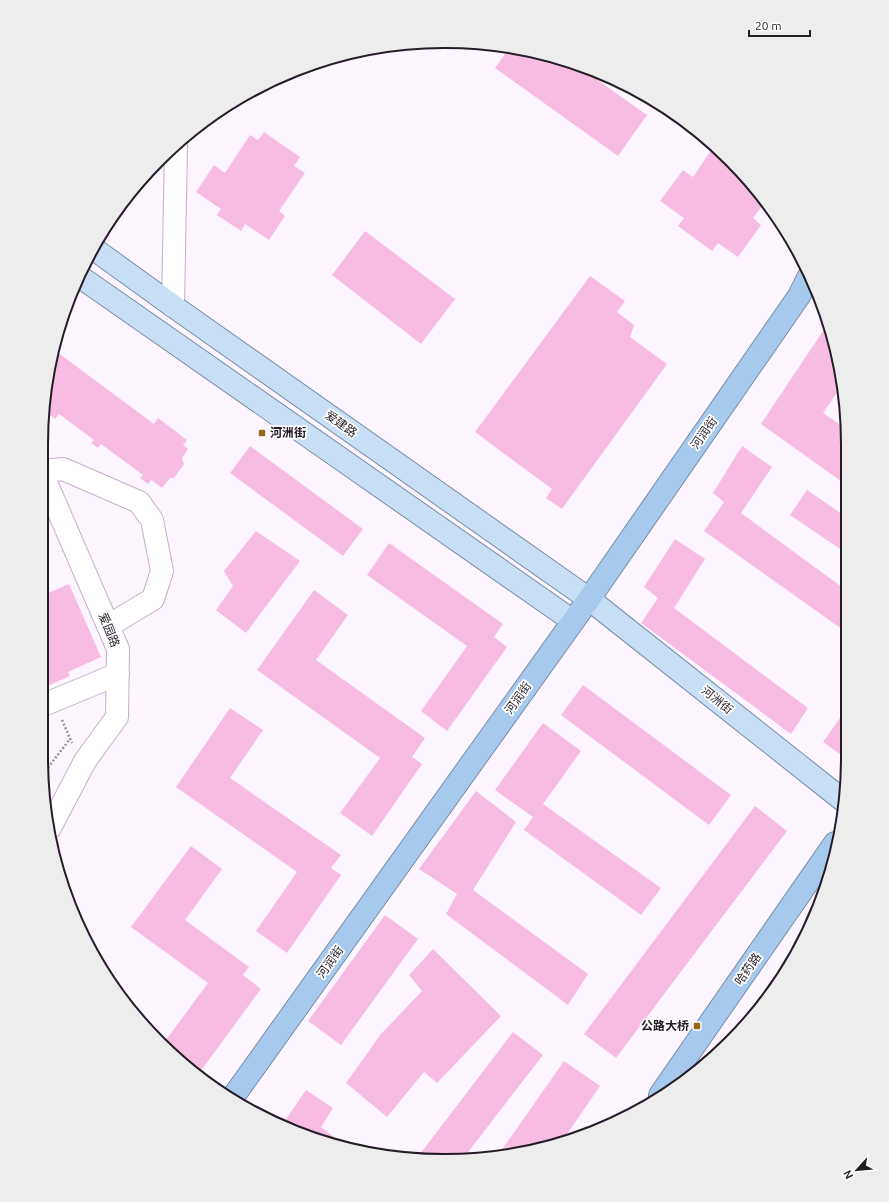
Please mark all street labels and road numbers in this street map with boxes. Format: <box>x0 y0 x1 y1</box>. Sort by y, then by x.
street label: 爱建路 <box>323 408 360 439</box>
street label: 河润街 <box>688 414 719 451</box>
street label: 爱园路 <box>97 611 122 649</box>
street label: 河润街 <box>502 679 533 716</box>
street label: 河洲街 <box>699 683 735 716</box>
street label: 河润街 <box>314 943 345 980</box>
street label: 哈药路 <box>732 950 763 987</box>

